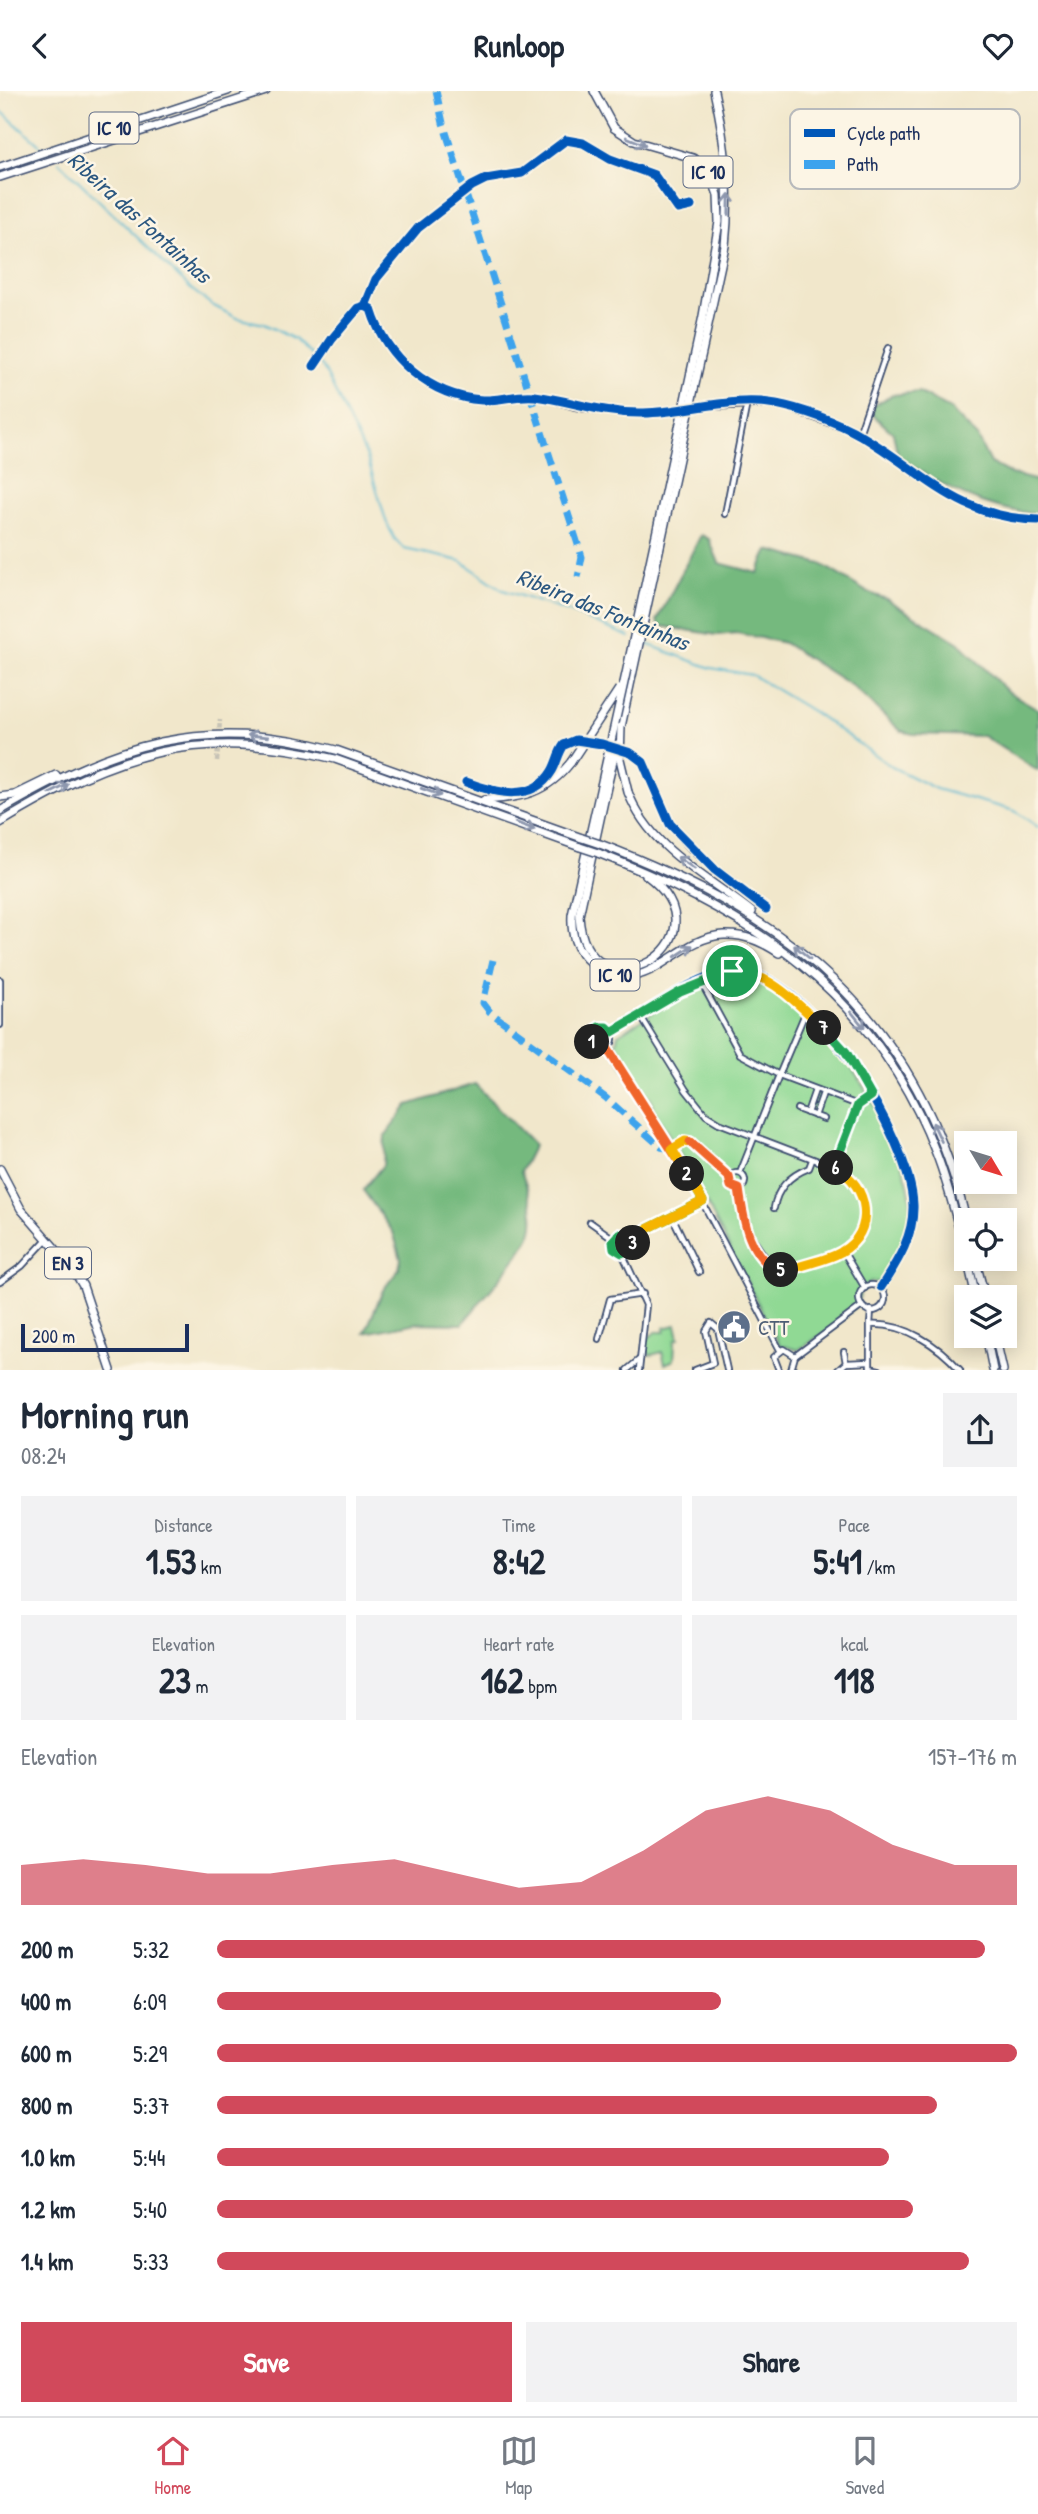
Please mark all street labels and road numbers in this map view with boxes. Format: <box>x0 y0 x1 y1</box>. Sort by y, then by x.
road number: IC 10 <box>90 113 138 143</box>
road number: IC 10 <box>684 157 732 187</box>
road number: IC 10 <box>590 960 640 991</box>
road number: EN 3 <box>45 1247 91 1279</box>

